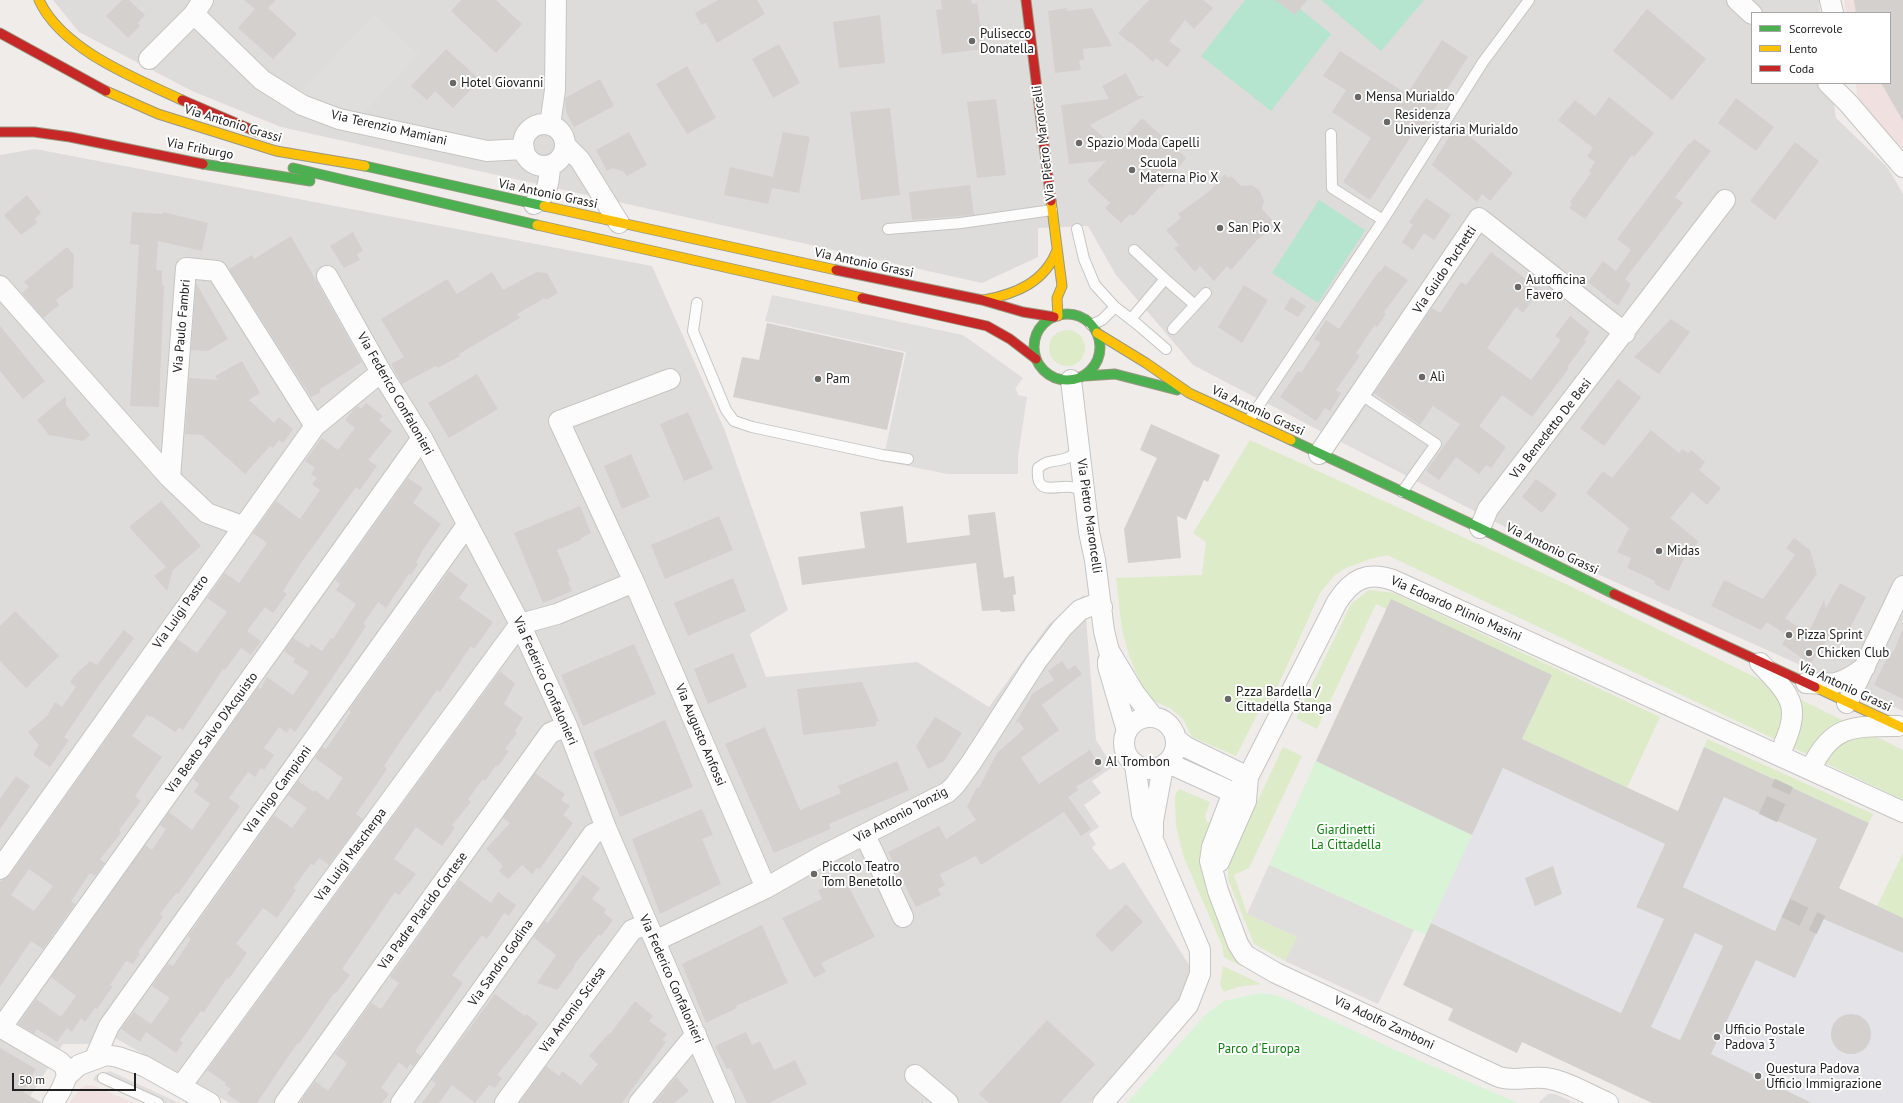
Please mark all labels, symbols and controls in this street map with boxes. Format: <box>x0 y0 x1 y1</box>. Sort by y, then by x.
legend <box>1751 12 1891 84</box>
text: Scorrevole <box>1789 21 1843 36</box>
place label: Pulisecco Donatella <box>980 26 1034 57</box>
marker: Pulisecco Donatella <box>967 36 977 46</box>
text: Lento <box>1789 41 1818 56</box>
text: Coda <box>1789 61 1814 76</box>
place label: Hotel Giovanni <box>461 75 544 91</box>
marker: Hotel Giovanni <box>448 78 458 88</box>
street label: Via Pietro Maroncelli <box>1029 85 1059 201</box>
place label: Mensa Murialdo <box>1366 89 1455 105</box>
marker: Mensa Murialdo <box>1353 92 1363 102</box>
street label: Via Antonio Grassi <box>182 102 284 146</box>
street label: Via Terenzio Mamiani <box>329 107 449 149</box>
place label: Residenza Univeristaria Murialdo <box>1395 107 1518 138</box>
marker: Residenza Univeristaria Murialdo <box>1382 117 1392 127</box>
street label: Via Friburgo <box>165 135 235 163</box>
place label: Spazio Moda Capelli <box>1087 135 1200 151</box>
marker: Spazio Moda Capelli <box>1074 138 1084 148</box>
place label: Scuola Materna Pio X <box>1140 155 1218 186</box>
marker: Scuola Materna Pio X <box>1127 165 1137 175</box>
street label: Via Antonio Grassi <box>497 176 599 212</box>
place label: San Pio X <box>1228 220 1281 236</box>
marker: San Pio X <box>1215 223 1225 233</box>
street label: Via Guido Puchetti <box>1410 223 1480 317</box>
street label: Via Antonio Grassi <box>813 245 915 281</box>
place label: Autofficina Favero <box>1526 272 1586 303</box>
street label: Via Paulo Fambri <box>170 279 194 373</box>
marker: Autofficina Favero <box>1513 282 1523 292</box>
street label: Via Federico Confalonieri <box>353 330 437 458</box>
place label: Alì <box>1430 369 1445 385</box>
place label: Pam <box>826 371 850 387</box>
marker: Alì <box>1417 372 1427 382</box>
marker: Pam <box>813 374 823 384</box>
street label: Via Benedetto De Besi <box>1507 376 1595 482</box>
street label: Via Antonio Grassi <box>1209 383 1307 439</box>
street label: Via Pietro Maroncelli <box>1073 458 1105 574</box>
street label: Via Antonio Grassi <box>1503 520 1601 578</box>
place label: Midas <box>1667 543 1700 559</box>
marker: Midas <box>1654 546 1664 556</box>
street label: Via Luigi Pastro <box>150 572 212 652</box>
street label: Via Edoardo Plinio Masini <box>1388 573 1524 645</box>
street label: Via Federico Confalonieri <box>510 614 580 748</box>
place label: Pizza Sprint <box>1797 627 1863 643</box>
marker: Pizza Sprint <box>1784 630 1794 640</box>
place label: Chicken Club <box>1817 645 1889 661</box>
marker: Chicken Club <box>1804 648 1814 658</box>
street label: Via Antonio Grassi <box>1796 659 1894 715</box>
street label: Via Beato Salvo D'Acquisto <box>163 669 261 797</box>
street label: Via Augusto Anfossi <box>671 681 729 789</box>
place label: P.zza Bardella / Cittadella Stanga <box>1236 684 1332 715</box>
marker: P.zza Bardella / Cittadella Stanga <box>1223 694 1233 704</box>
street label: Via Inigo Campioni <box>241 743 315 837</box>
place label: Al Trombon <box>1106 754 1170 770</box>
marker: Al Trombon <box>1093 757 1103 767</box>
street label: Via Antonio Tonzig <box>852 784 950 846</box>
street label: Via Luigi Mascherpa <box>312 805 390 905</box>
park label: Giardinetti La Cittadella <box>1311 822 1381 853</box>
street label: Via Padre Placido Cortese <box>375 849 471 973</box>
place label: Piccolo Teatro Tom Benetollo <box>822 859 902 890</box>
marker: Piccolo Teatro Tom Benetollo <box>809 869 819 879</box>
street label: Via Federico Confalonieri <box>636 912 706 1046</box>
street label: Via Sandro Godina <box>465 917 537 1009</box>
street label: Via Antonio Sciesa <box>537 964 609 1056</box>
street label: Via Adolfo Zamboni <box>1331 993 1437 1053</box>
place label: Ufficio Postale Padova 3 <box>1725 1022 1805 1053</box>
marker: Ufficio Postale Padova 3 <box>1712 1032 1722 1042</box>
park label: Parco d'Europa <box>1218 1041 1300 1057</box>
place label: Questura Padova Ufficio Immigrazione <box>1766 1061 1882 1092</box>
scale bar <box>14 1065 138 1091</box>
marker: Questura Padova Ufficio Immigrazione <box>1753 1071 1763 1081</box>
text: 50 m <box>19 1072 45 1087</box>

